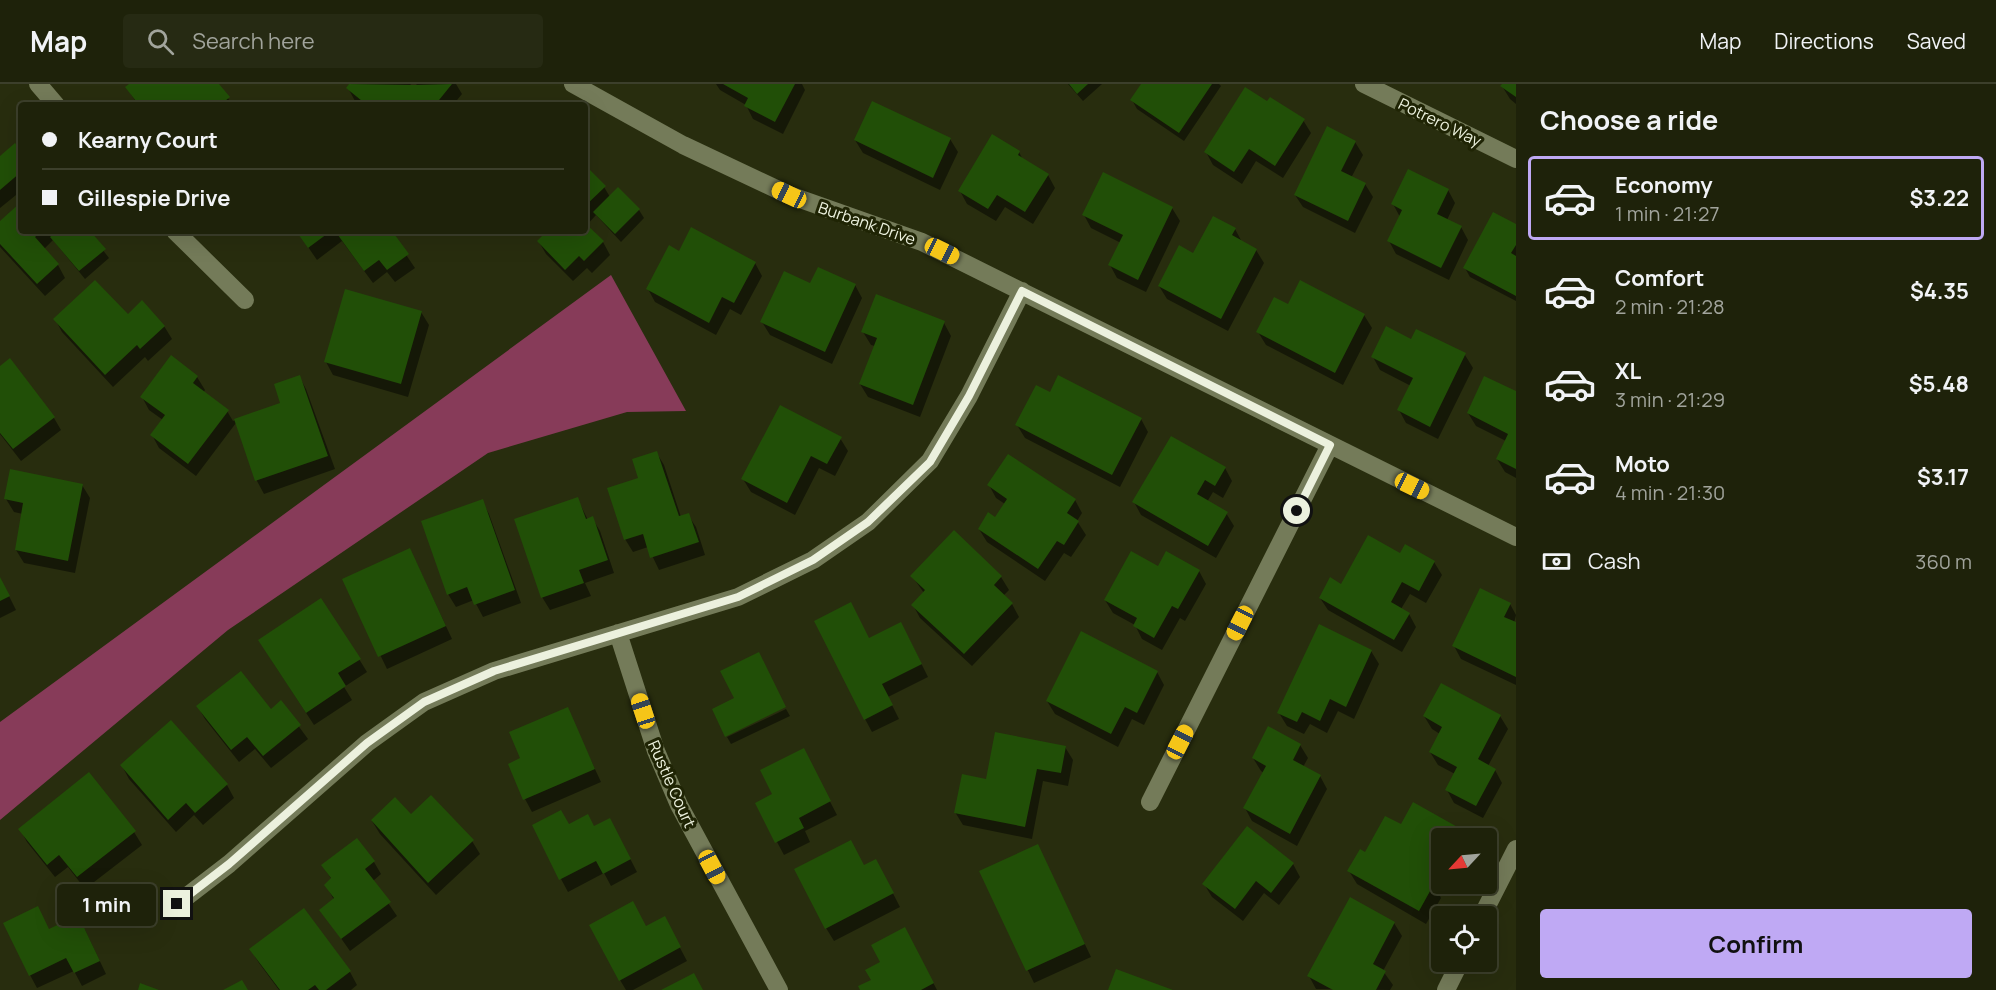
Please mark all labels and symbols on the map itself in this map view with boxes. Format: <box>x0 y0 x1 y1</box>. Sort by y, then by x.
street label: Potrero Way <box>1395 92 1486 152</box>
car <box>769 179 809 211</box>
street label: Burbank Drive <box>815 196 919 250</box>
car <box>922 235 962 267</box>
car <box>1392 470 1432 502</box>
route start <box>1283 497 1310 524</box>
car <box>1224 603 1256 643</box>
car <box>629 691 657 731</box>
car <box>1164 722 1196 762</box>
street label: Rustle Court <box>643 737 701 831</box>
north arrow <box>1431 828 1497 894</box>
car <box>696 847 728 887</box>
callout: 1 min <box>57 883 156 925</box>
route end <box>163 890 190 917</box>

